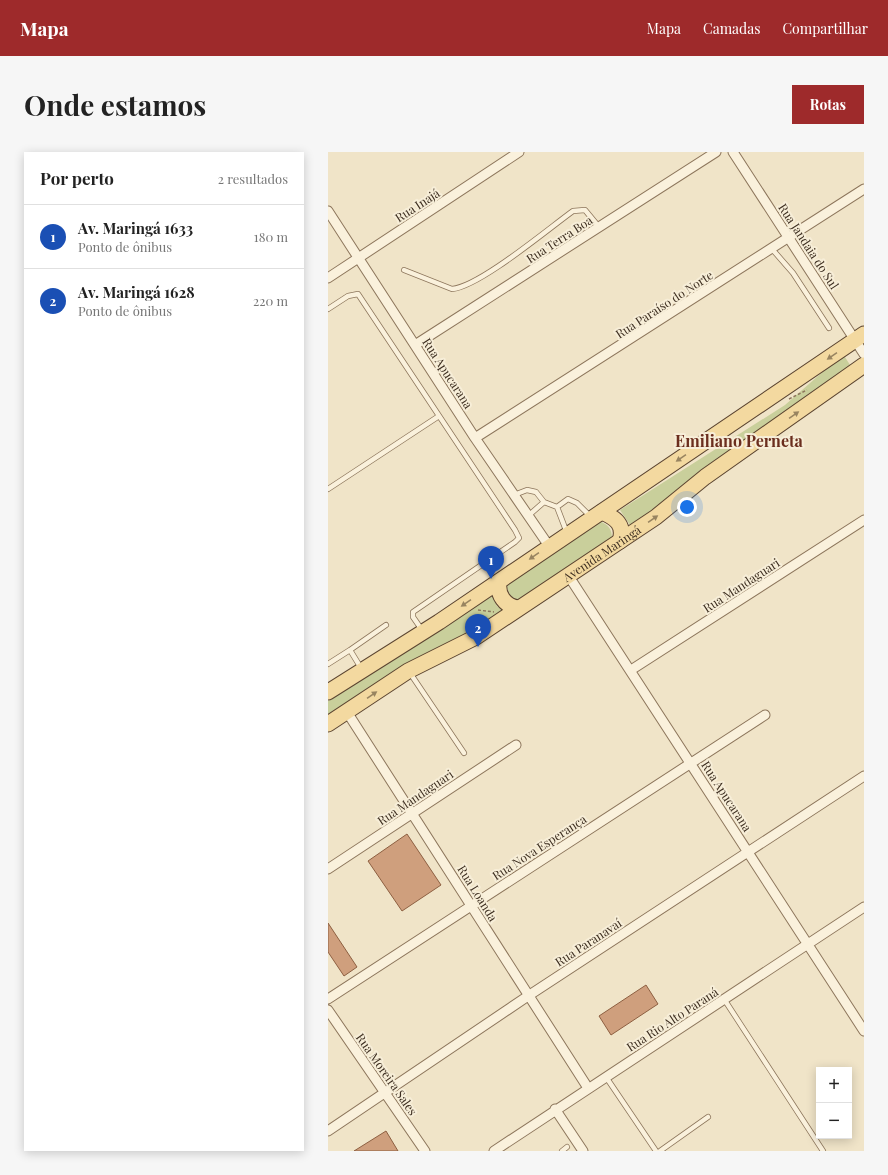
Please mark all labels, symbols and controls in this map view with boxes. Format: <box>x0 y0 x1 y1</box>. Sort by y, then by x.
text: Mapa <box>20 15 69 41</box>
text: Mapa <box>647 19 681 38</box>
text: Camadas <box>703 19 760 38</box>
text: Compartilhar <box>782 19 868 38</box>
button: Rotas <box>792 85 864 124</box>
text: Onde estamos <box>24 86 206 123</box>
text: Por perto <box>40 167 114 189</box>
text: 2 resultados <box>218 170 288 187</box>
street label: Rua Inajá <box>392 185 442 225</box>
street label: Rua Jandaia do Sul <box>775 200 843 292</box>
street label: Rua Terra Boa <box>523 212 595 266</box>
text: Av. Maringá 1633 <box>78 218 193 238</box>
text: 1 <box>51 228 55 245</box>
text: 180 m <box>254 228 288 245</box>
text: Ponto de ônibus <box>78 238 172 255</box>
street label: Rua Paraíso do Norte <box>612 266 716 342</box>
text: Av. Maringá 1628 <box>78 282 195 302</box>
text: 2 <box>50 292 56 309</box>
text: 220 m <box>253 292 288 309</box>
text: Ponto de ônibus <box>78 302 172 319</box>
street label: Rua Apucarana <box>419 335 477 411</box>
one-way arrow <box>827 352 837 360</box>
one-way arrow <box>789 411 799 419</box>
district label: Emiliano Perneta <box>675 430 804 451</box>
one-way arrow <box>676 455 687 462</box>
your location <box>677 497 697 517</box>
one-way arrow <box>647 515 658 523</box>
street label: Avenida Maringá <box>559 521 644 586</box>
pin: 1 <box>478 546 504 579</box>
one-way arrow <box>529 552 540 561</box>
street label: Rua Mandaguari <box>700 554 783 616</box>
one-way arrow <box>461 599 472 607</box>
pin: 2 <box>465 614 491 647</box>
one-way arrow <box>367 691 378 699</box>
street label: Rua Apucarana <box>698 758 756 834</box>
street label: Rua Mandaguari <box>374 765 456 828</box>
street label: Rua Nova Esperança <box>489 811 589 883</box>
street label: Rua Loanda <box>454 862 502 924</box>
street label: Rua Paranavaí <box>552 914 625 969</box>
street label: Rua Rio Alto Paraná <box>623 983 721 1055</box>
street label: Rua Moreira Sales <box>353 1030 421 1118</box>
map controls <box>816 1067 852 1139</box>
button: + <box>816 1067 852 1103</box>
button: − <box>816 1103 852 1139</box>

